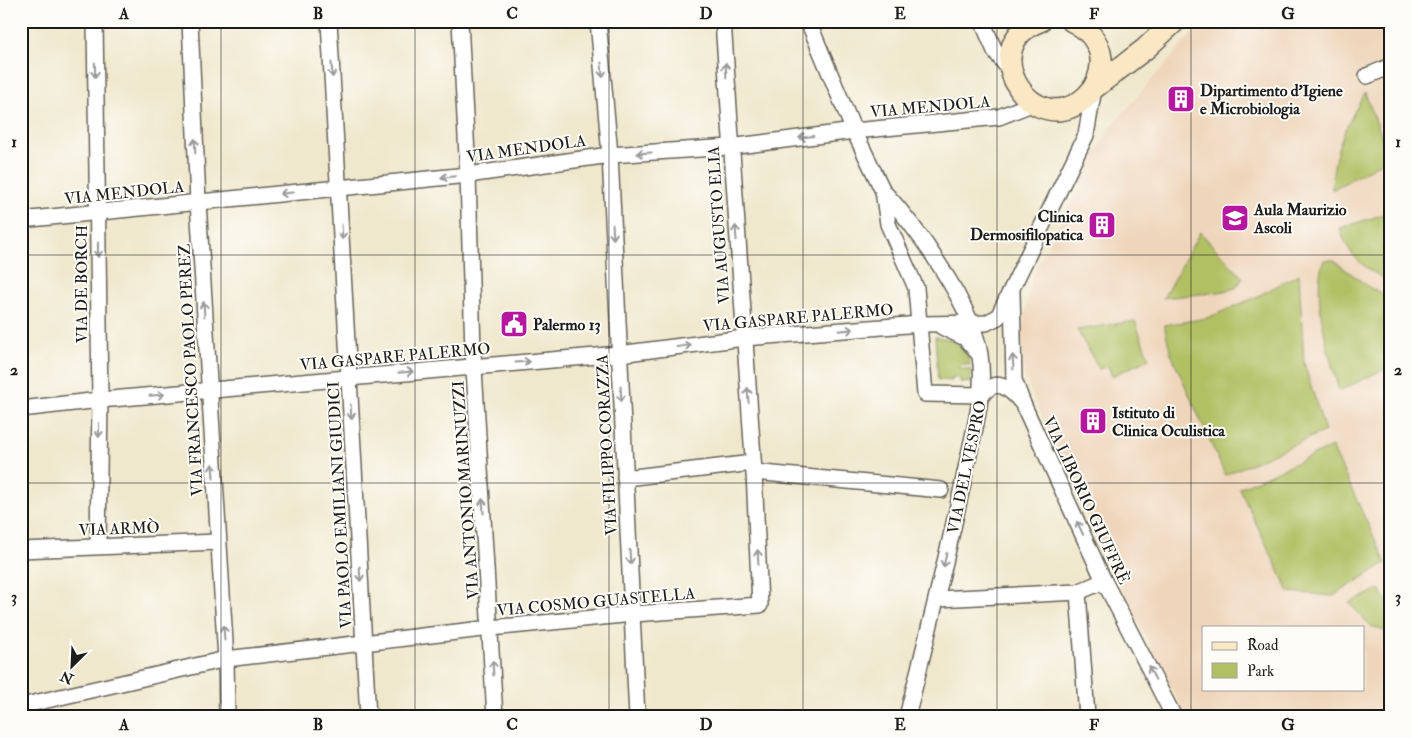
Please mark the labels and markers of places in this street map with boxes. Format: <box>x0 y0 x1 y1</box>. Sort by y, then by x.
place label: Dipartimento d'Igiene e Microbiologia <box>1200 81 1343 120</box>
building icon: Dipartimento d'Igiene e Microbiologia <box>1166 84 1196 114</box>
place label: Aula Maurizio Ascoli <box>1253 200 1347 238</box>
school or university icon: Aula Maurizio Ascoli <box>1220 203 1250 233</box>
place label: Clinica Dermosifilopatica <box>970 207 1083 246</box>
building icon: Clinica Dermosifilopatica <box>1087 210 1117 240</box>
public building icon: Palermo 13 <box>499 309 529 339</box>
place label: Palermo 13 <box>533 315 601 335</box>
place label: Istituto di Clinica Oculistica <box>1112 403 1225 441</box>
building icon: Istituto di Clinica Oculistica <box>1078 406 1108 436</box>

